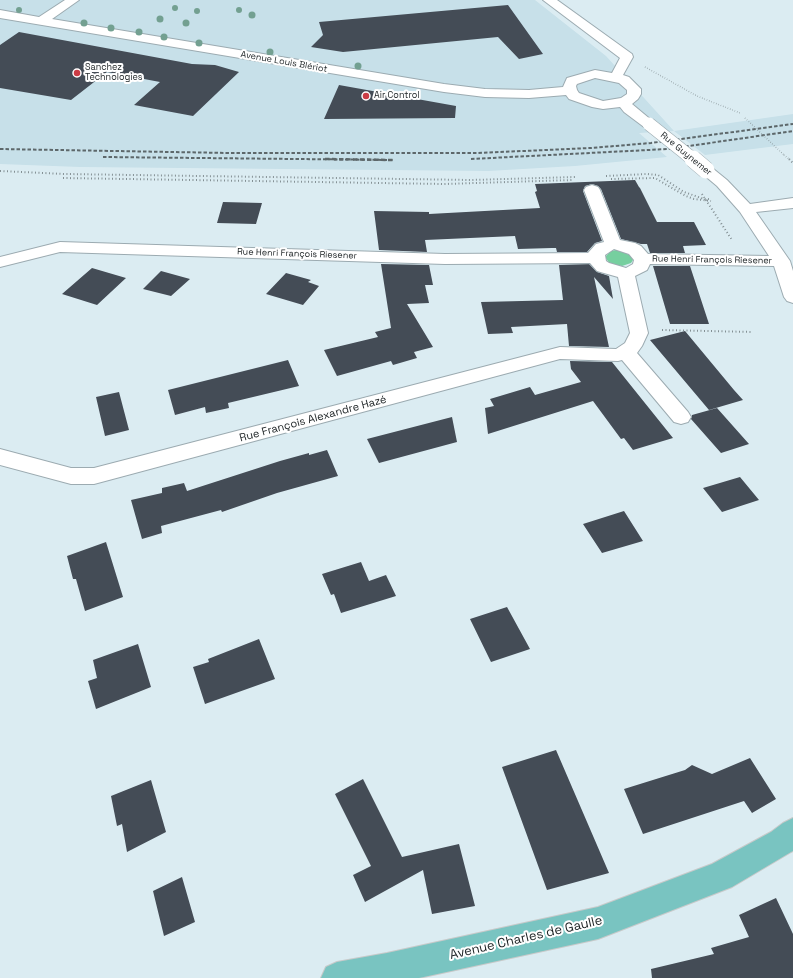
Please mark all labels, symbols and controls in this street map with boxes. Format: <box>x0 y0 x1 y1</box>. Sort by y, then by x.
street label: Avenue Louis Blériot <box>240 49 328 75</box>
place label: Sanchez Technologies <box>85 63 143 84</box>
marker: Sanchez Technologies <box>72 68 82 78</box>
marker: Air Control <box>361 91 371 101</box>
place label: Air Control <box>374 91 419 101</box>
street label: Rue Guynemer <box>658 130 714 178</box>
street label: Rue Henri François Riesener <box>237 247 357 261</box>
street label: Rue Henri François Riesener <box>652 254 772 266</box>
street label: Rue François Alexandre Hazé <box>238 393 388 445</box>
street label: Avenue Charles de Gaulle <box>448 913 604 963</box>

